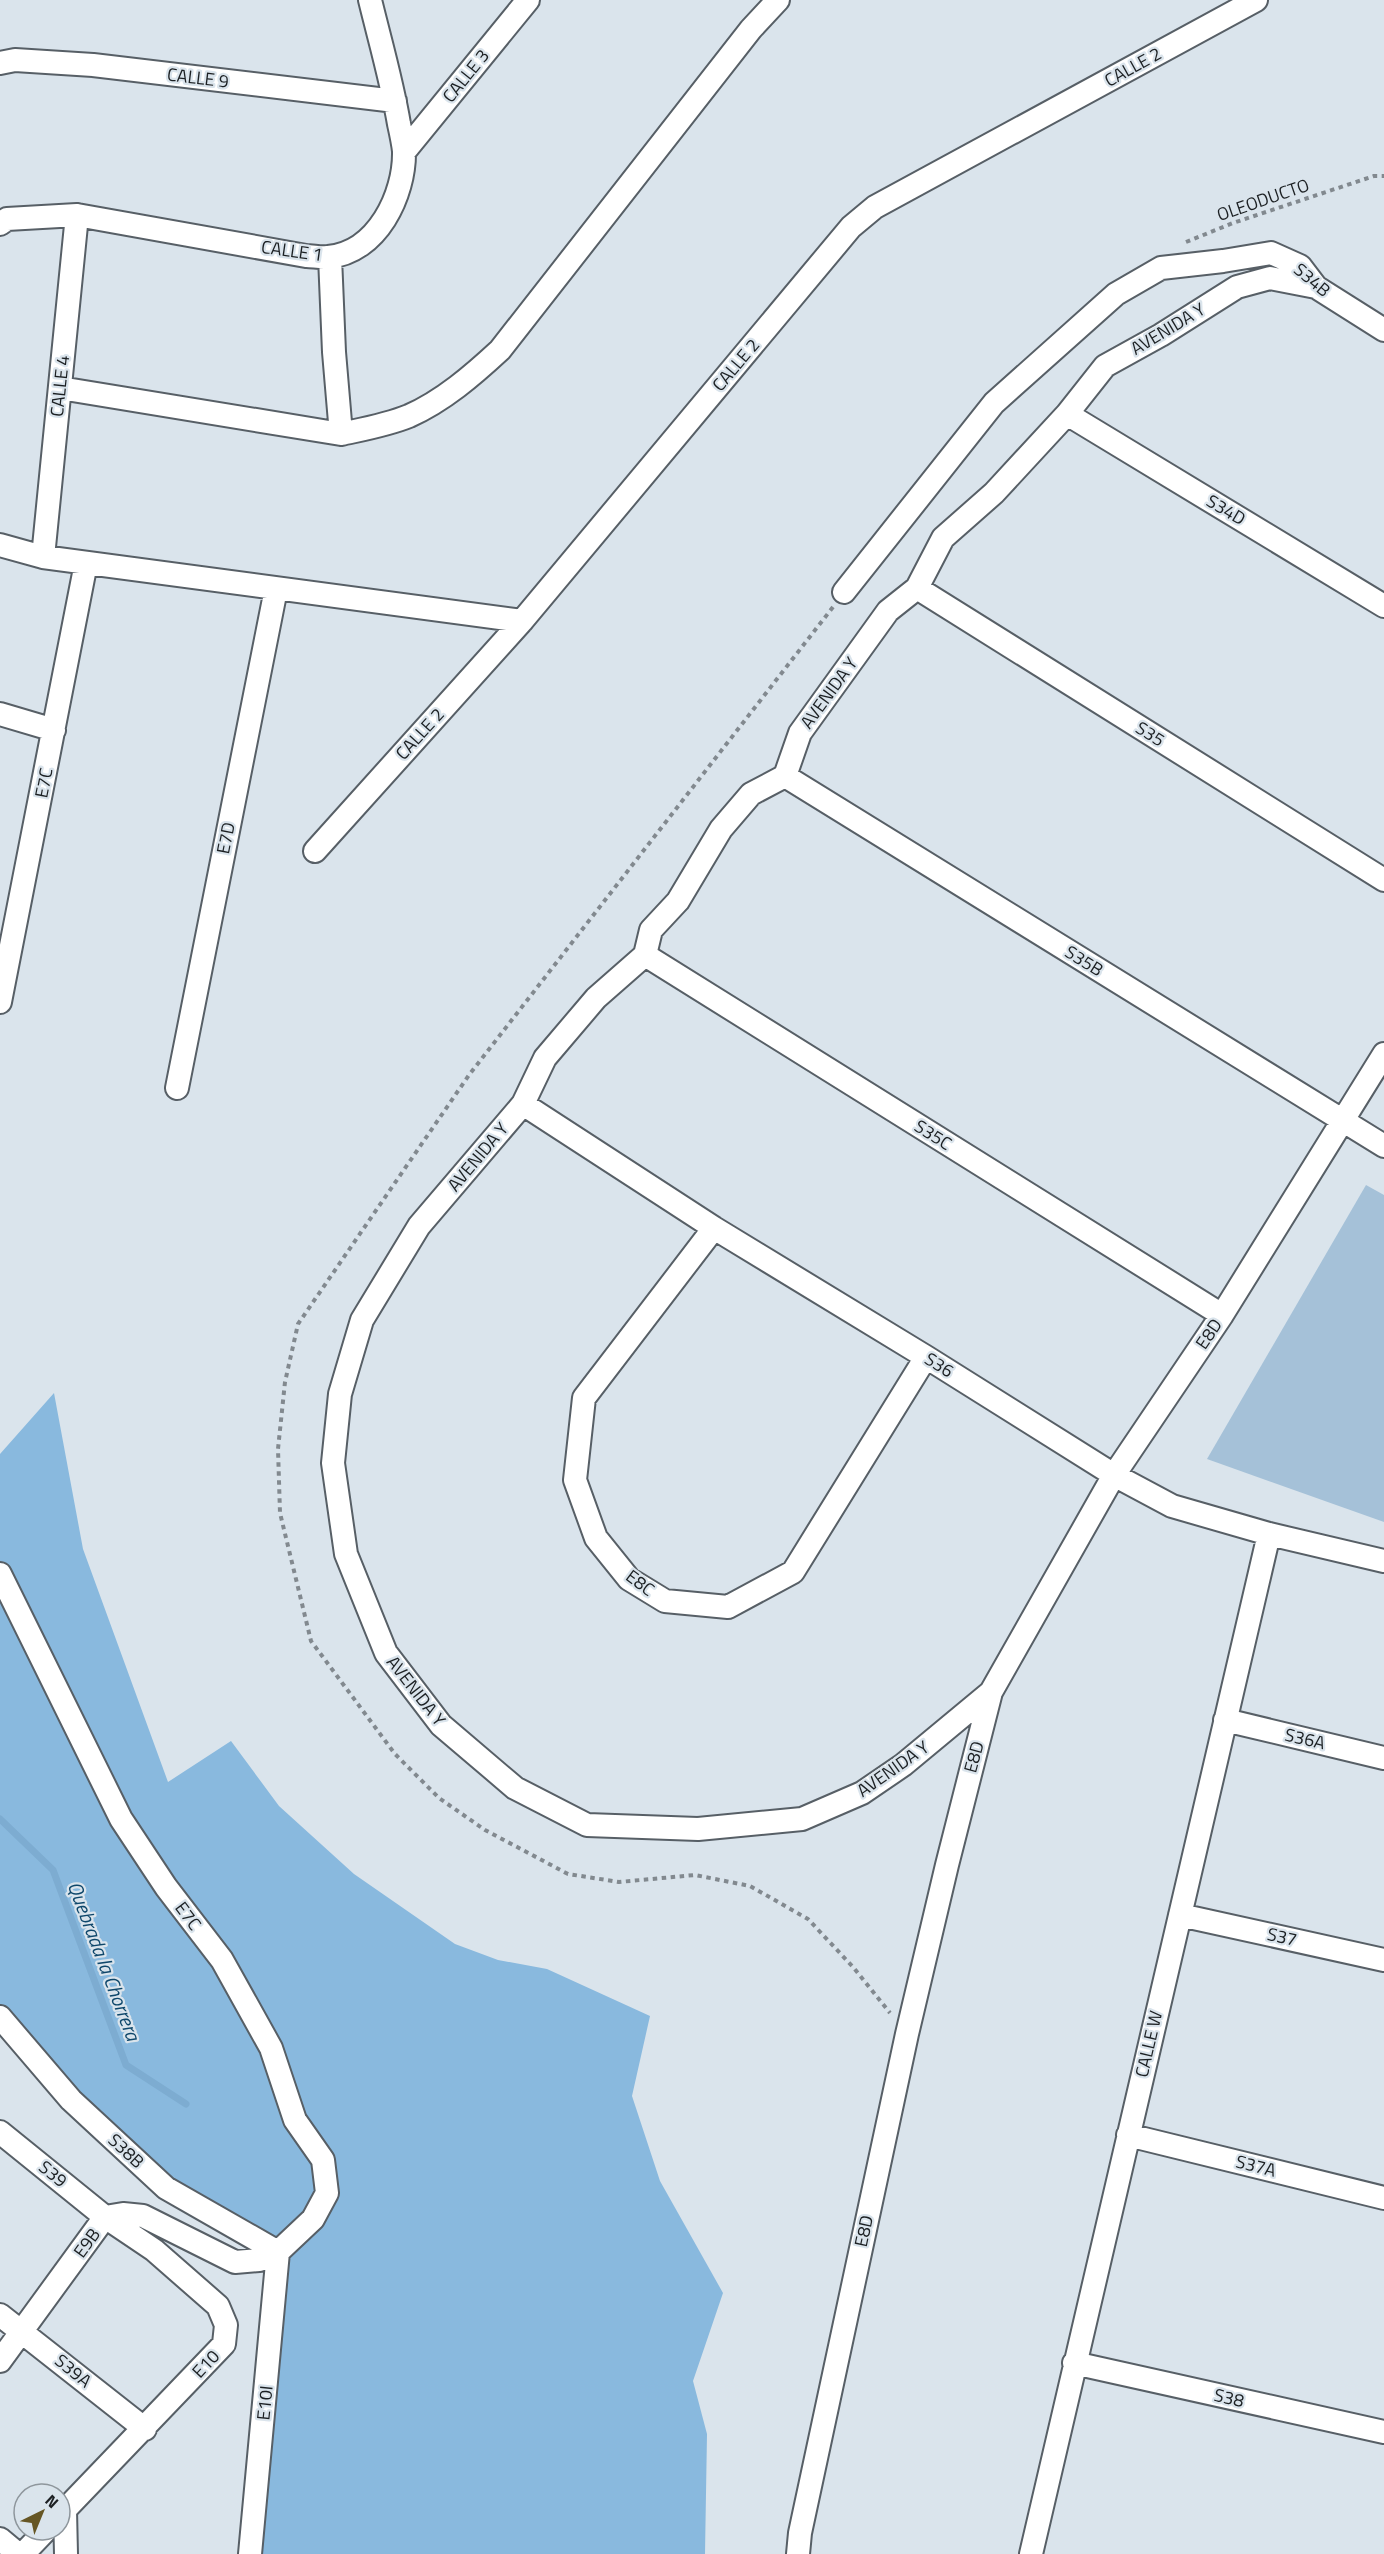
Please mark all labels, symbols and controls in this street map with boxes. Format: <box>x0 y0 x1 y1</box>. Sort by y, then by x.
street label: CALLE 2 <box>1099 40 1166 93</box>
street label: CALLE 3 <box>436 43 496 108</box>
street label: CALLE 9 <box>166 60 230 95</box>
street label: OLEODUCTO <box>1213 171 1313 228</box>
street label: CALLE 1 <box>260 233 325 268</box>
street label: S34B <box>1288 256 1337 303</box>
street label: AVENIDA Y <box>1125 295 1211 362</box>
street label: CALLE 2 <box>705 332 766 397</box>
street label: CALLE 4 <box>43 354 76 418</box>
street label: S34D <box>1202 487 1251 532</box>
street label: AVENIDA Y <box>793 651 864 734</box>
street label: CALLE 2 <box>389 702 450 766</box>
street label: S35 <box>1130 714 1170 753</box>
street label: E7C <box>27 765 60 800</box>
street label: E7D <box>209 820 242 856</box>
street label: S35B <box>1060 938 1109 983</box>
street label: S35C <box>909 1113 957 1157</box>
street label: AVENIDA Y <box>441 1116 515 1197</box>
street label: E8D <box>1189 1313 1229 1354</box>
street label: S36 <box>919 1345 959 1384</box>
street label: E8C <box>620 1563 661 1602</box>
street label: AVENIDA Y <box>380 1650 453 1732</box>
street label: S36A <box>1282 1721 1328 1756</box>
street label: AVENIDA Y <box>851 1734 935 1803</box>
street label: E8D <box>956 1738 991 1776</box>
water label: Quebrada la Chorrera <box>60 1877 149 2046</box>
street label: E7C <box>169 1896 208 1936</box>
street label: S37 <box>1265 1920 1300 1953</box>
street label: CALLE W <box>1128 2008 1169 2080</box>
street label: S38B <box>102 2127 151 2174</box>
street label: S37A <box>1233 2147 1279 2184</box>
street label: S39 <box>33 2154 73 2194</box>
street label: E8D <box>847 2213 880 2249</box>
street label: E9B <box>67 2222 107 2263</box>
street label: E10 <box>185 2343 226 2384</box>
street label: S39A <box>49 2347 98 2394</box>
street label: S38 <box>1211 2381 1247 2414</box>
street label: E10I <box>249 2384 280 2422</box>
north arrow <box>12 2482 72 2542</box>
text: N <box>40 2488 64 2514</box>

